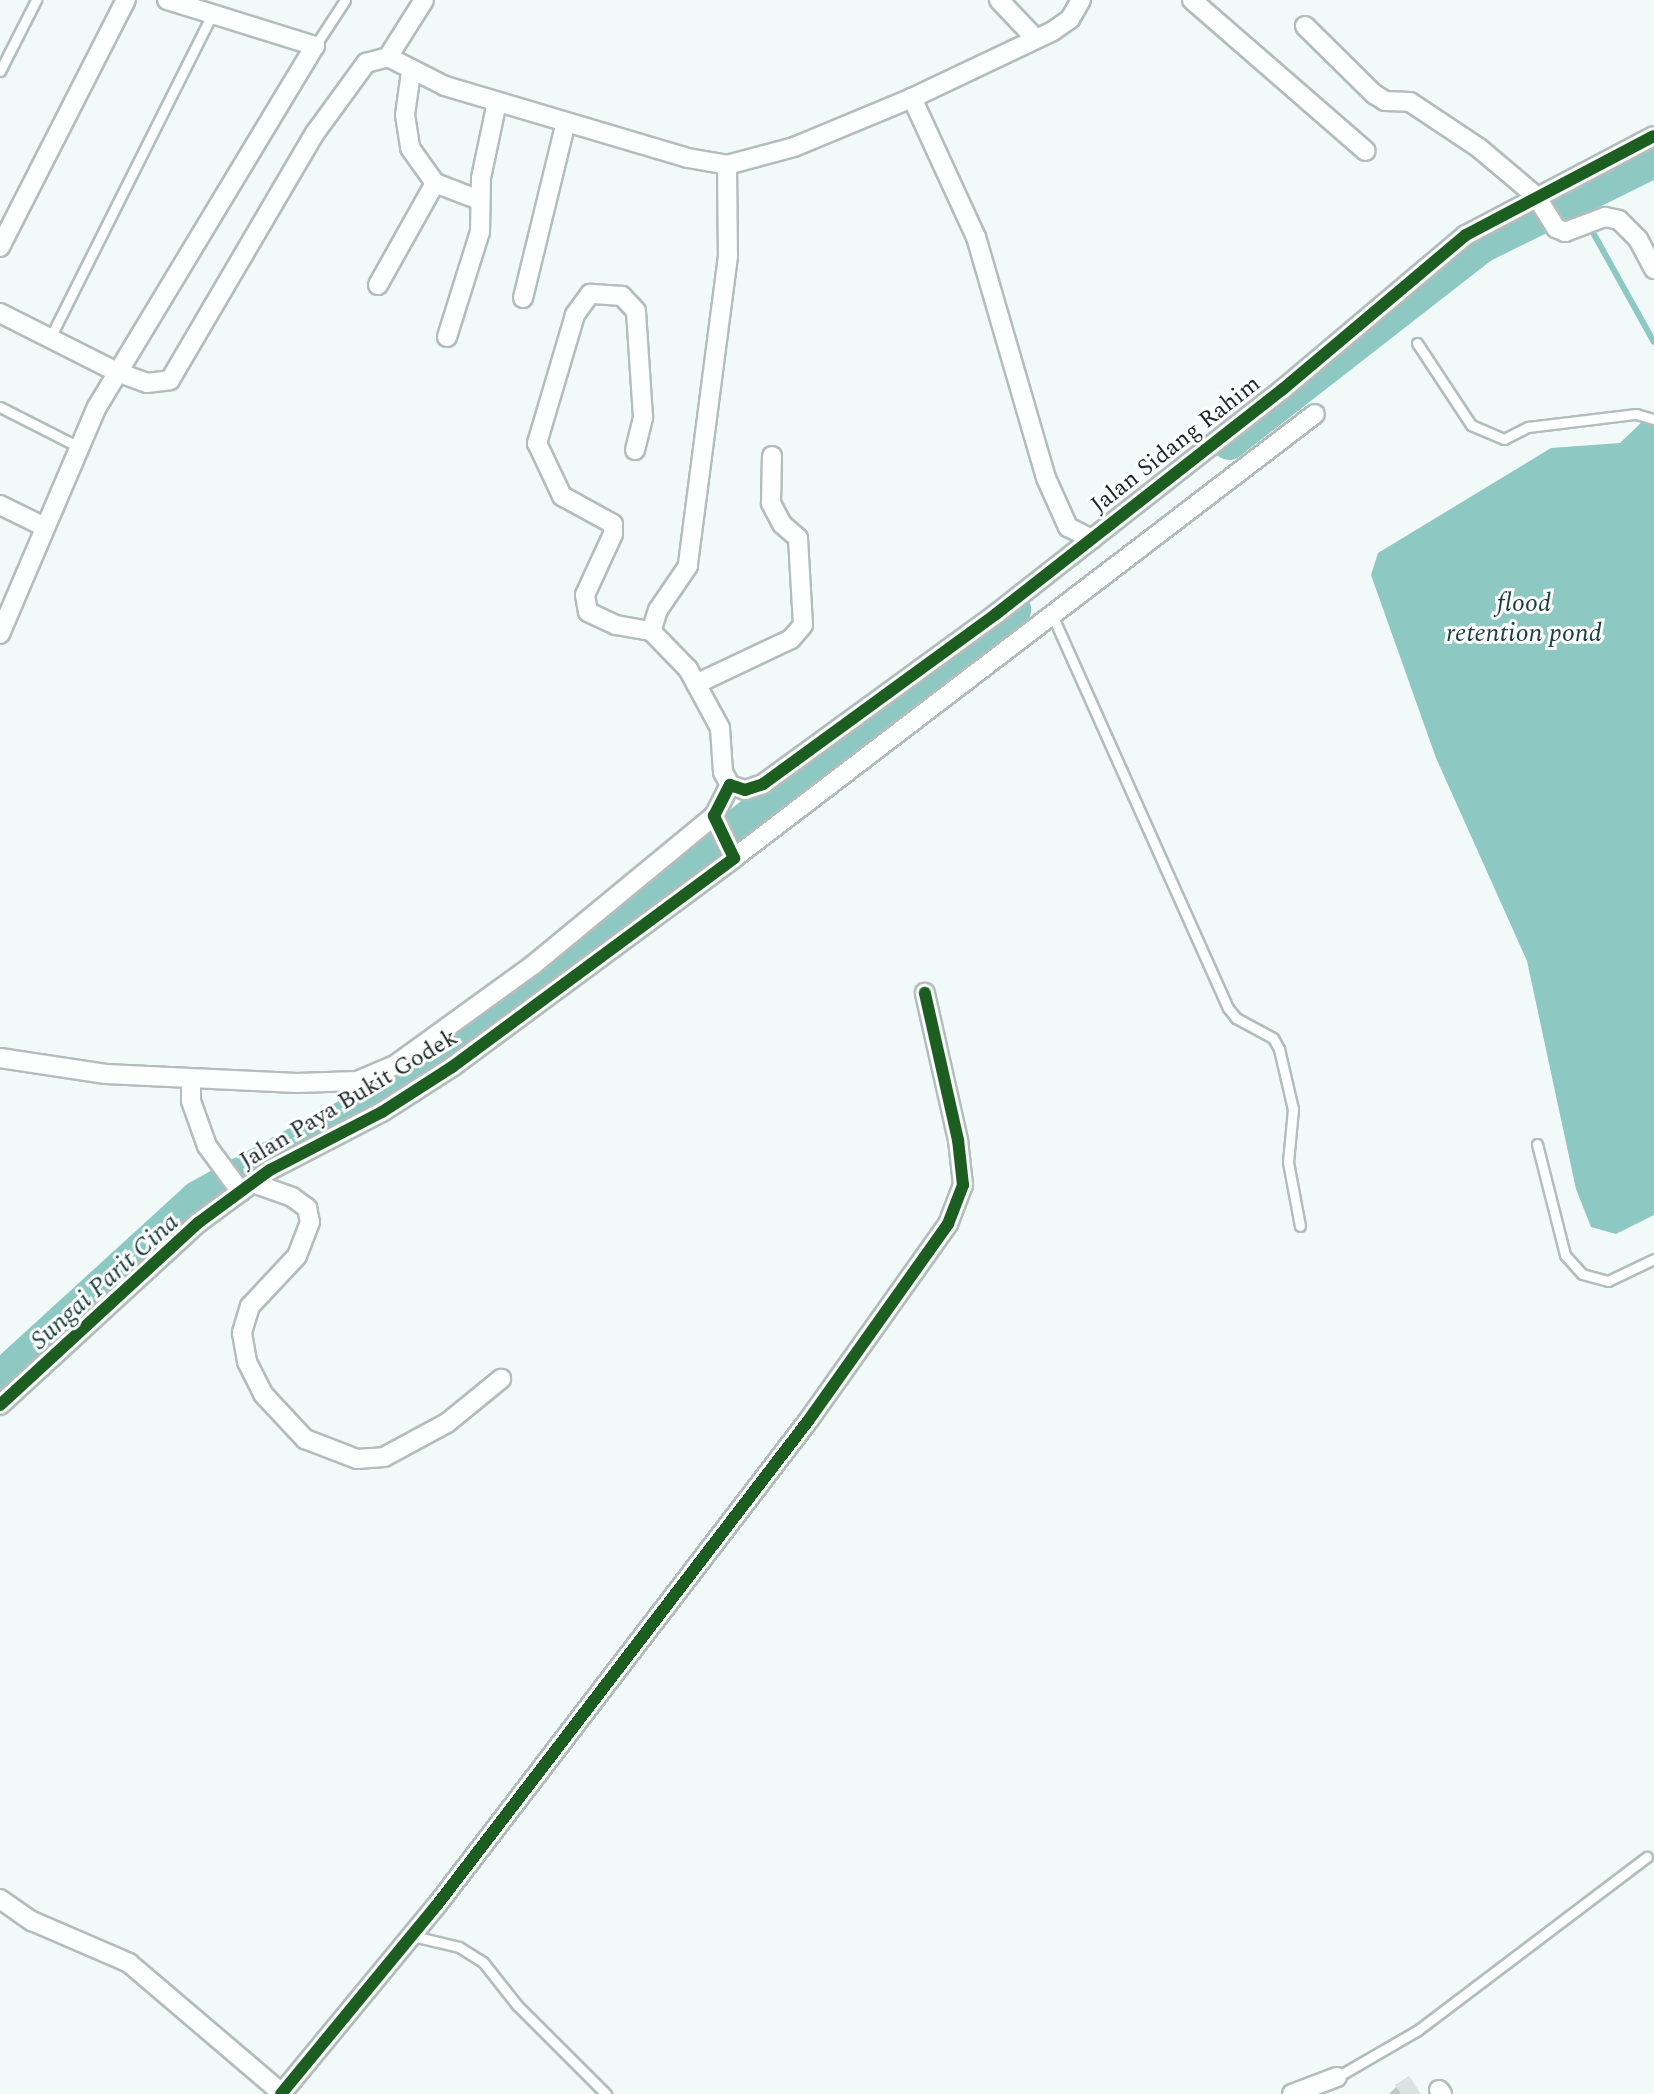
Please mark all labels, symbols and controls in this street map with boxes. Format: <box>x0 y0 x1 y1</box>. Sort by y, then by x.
street label: Jalan Sidang Rahim <box>1086 370 1266 520</box>
water label: flood retention pond <box>1446 588 1602 650</box>
street label: Jalan Paya Bukit Godek <box>235 1024 463 1176</box>
water label: Sungai Parit Cina <box>24 1207 186 1357</box>

